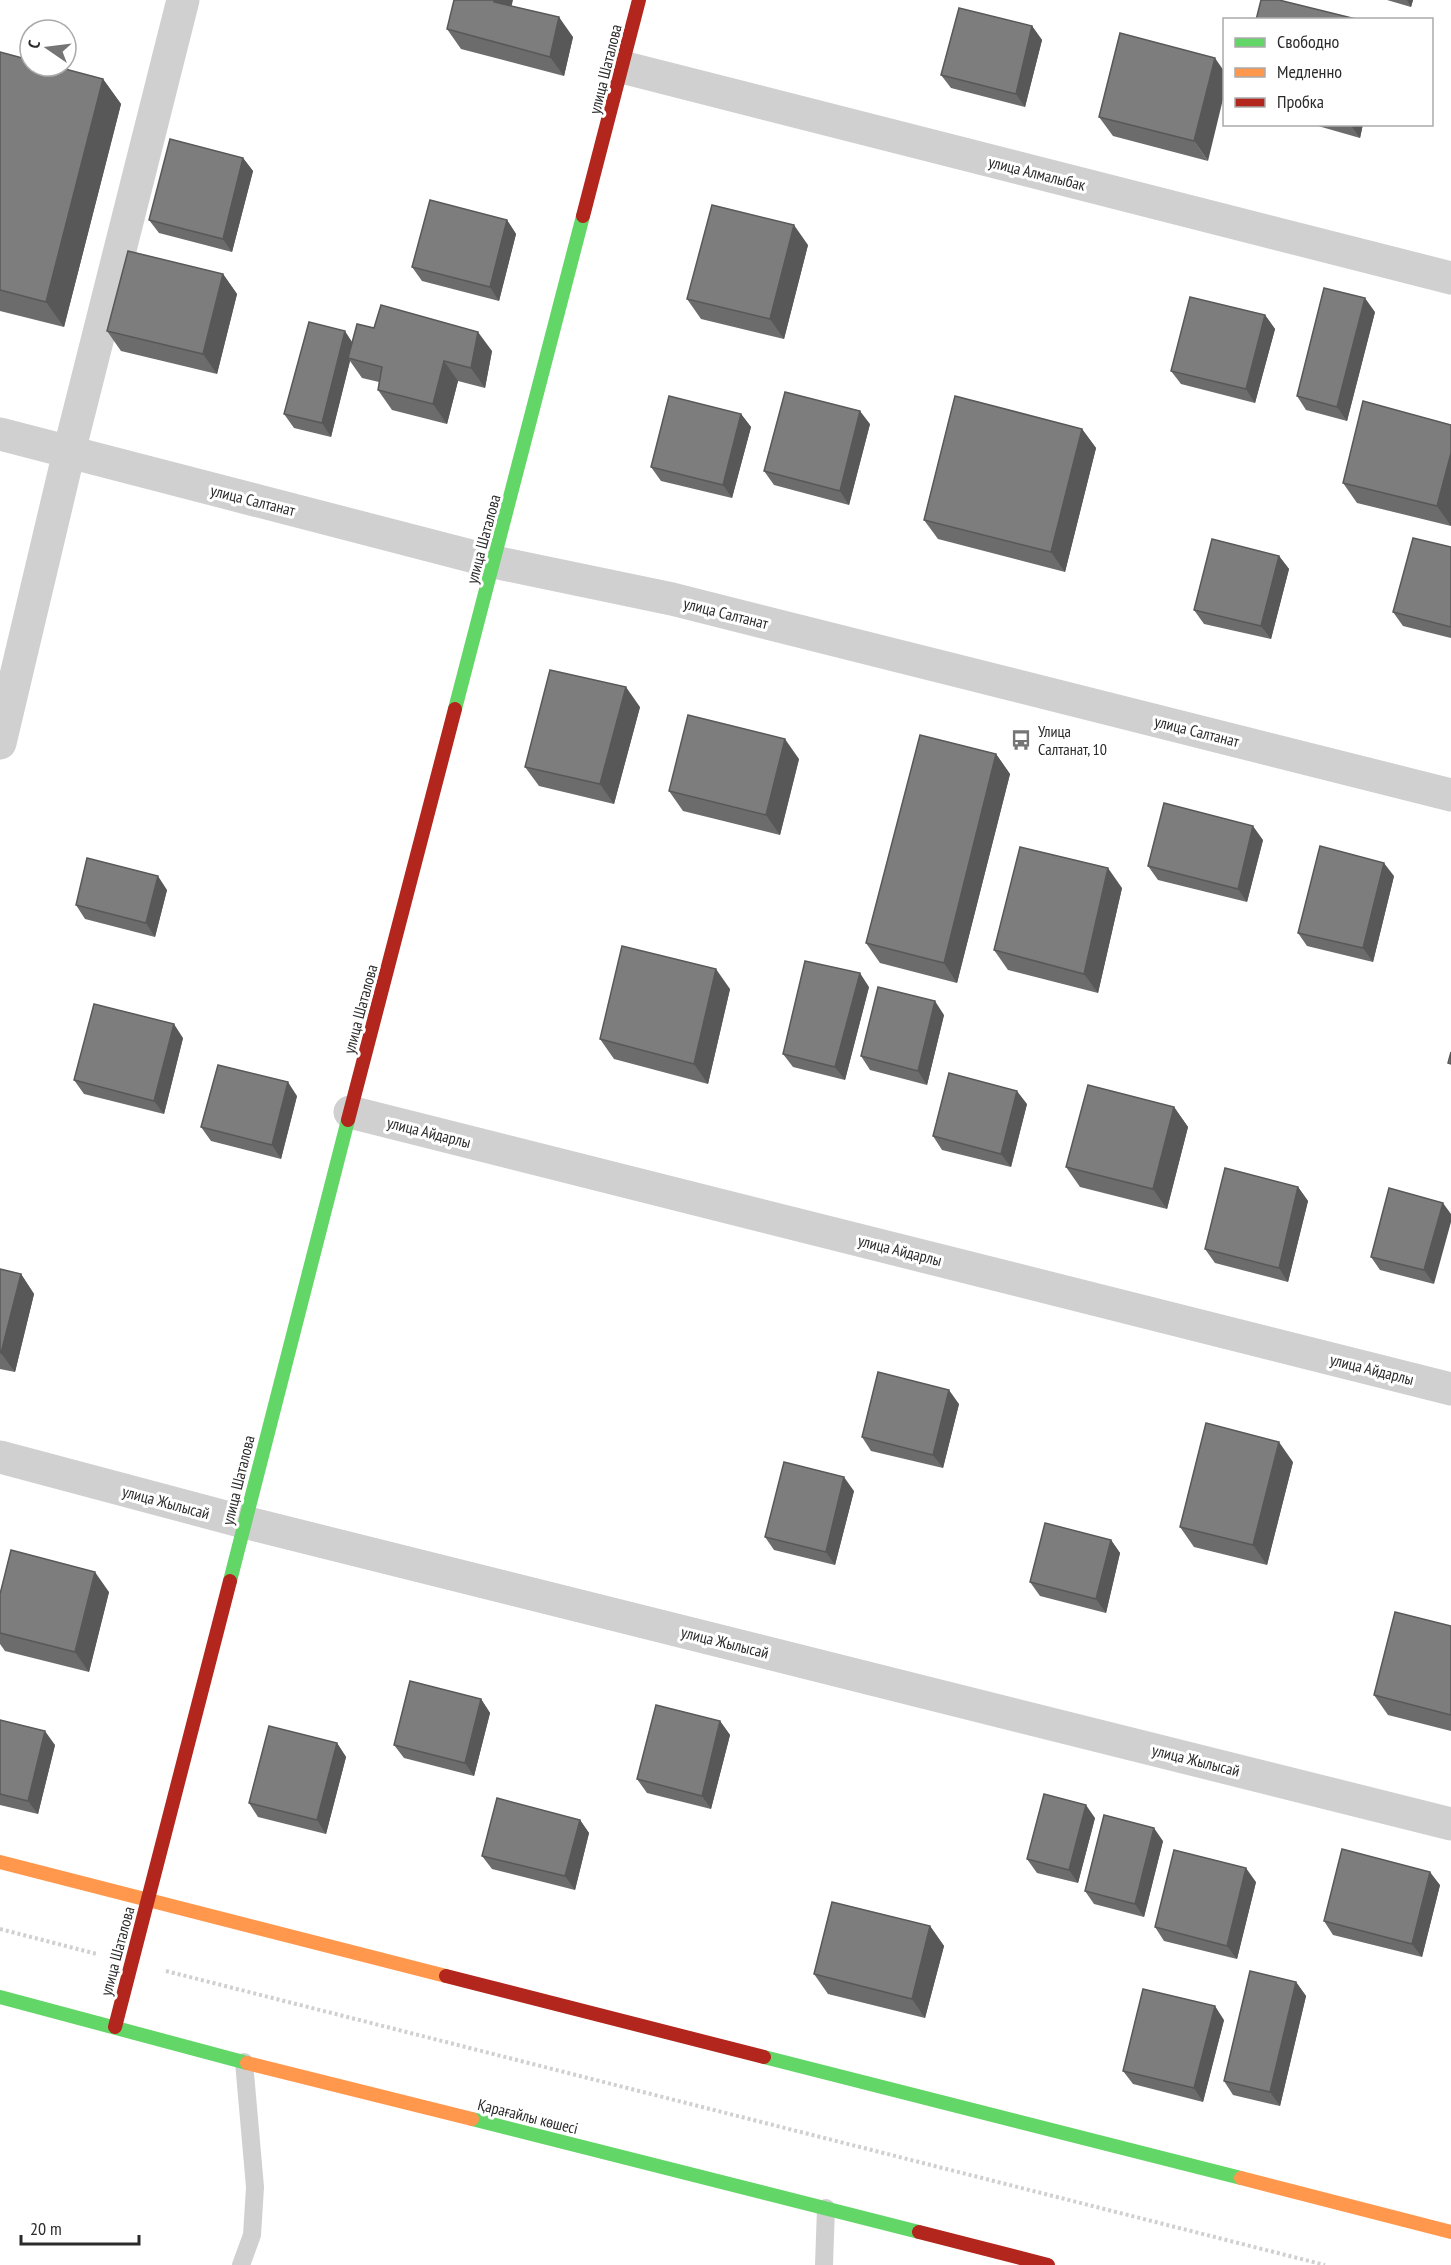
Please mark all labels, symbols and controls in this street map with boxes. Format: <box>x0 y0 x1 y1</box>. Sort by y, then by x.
north arrow <box>18 18 78 78</box>
legend <box>1223 18 1433 126</box>
street label: улица Шаталова <box>584 22 626 116</box>
text: Свободно <box>1277 30 1340 53</box>
text: С <box>23 38 44 50</box>
text: Медленно <box>1277 60 1342 83</box>
text: Пробка <box>1277 90 1324 113</box>
street label: улица Алмалыбак <box>986 151 1088 195</box>
street label: улица Салтанат <box>209 480 298 520</box>
street label: улица Шаталова <box>461 492 505 586</box>
street label: улица Салтанат <box>682 593 771 633</box>
street label: улица Салтанат <box>1153 711 1242 751</box>
place label: Улица Салтанат, 10 <box>1038 721 1107 759</box>
bus stop icon: Улица Салтанат, 10 <box>1009 728 1033 752</box>
street label: улица Шаталова <box>338 962 382 1056</box>
street label: улица Айдарлы <box>385 1112 473 1152</box>
street label: улица Айдарлы <box>856 1230 944 1270</box>
street label: улица Айдарлы <box>1328 1349 1416 1389</box>
street label: улица Шаталова <box>217 1433 259 1527</box>
street label: улица Жылысай <box>120 1481 212 1523</box>
street label: улица Жылысай <box>679 1621 771 1663</box>
street label: улица Жылысай <box>1150 1739 1242 1781</box>
street label: улица Шаталова <box>95 1904 139 1998</box>
street label: Қарағайлы көшесі <box>476 2094 580 2138</box>
scale bar <box>21 2208 140 2246</box>
text: 20 m <box>30 2217 62 2240</box>

